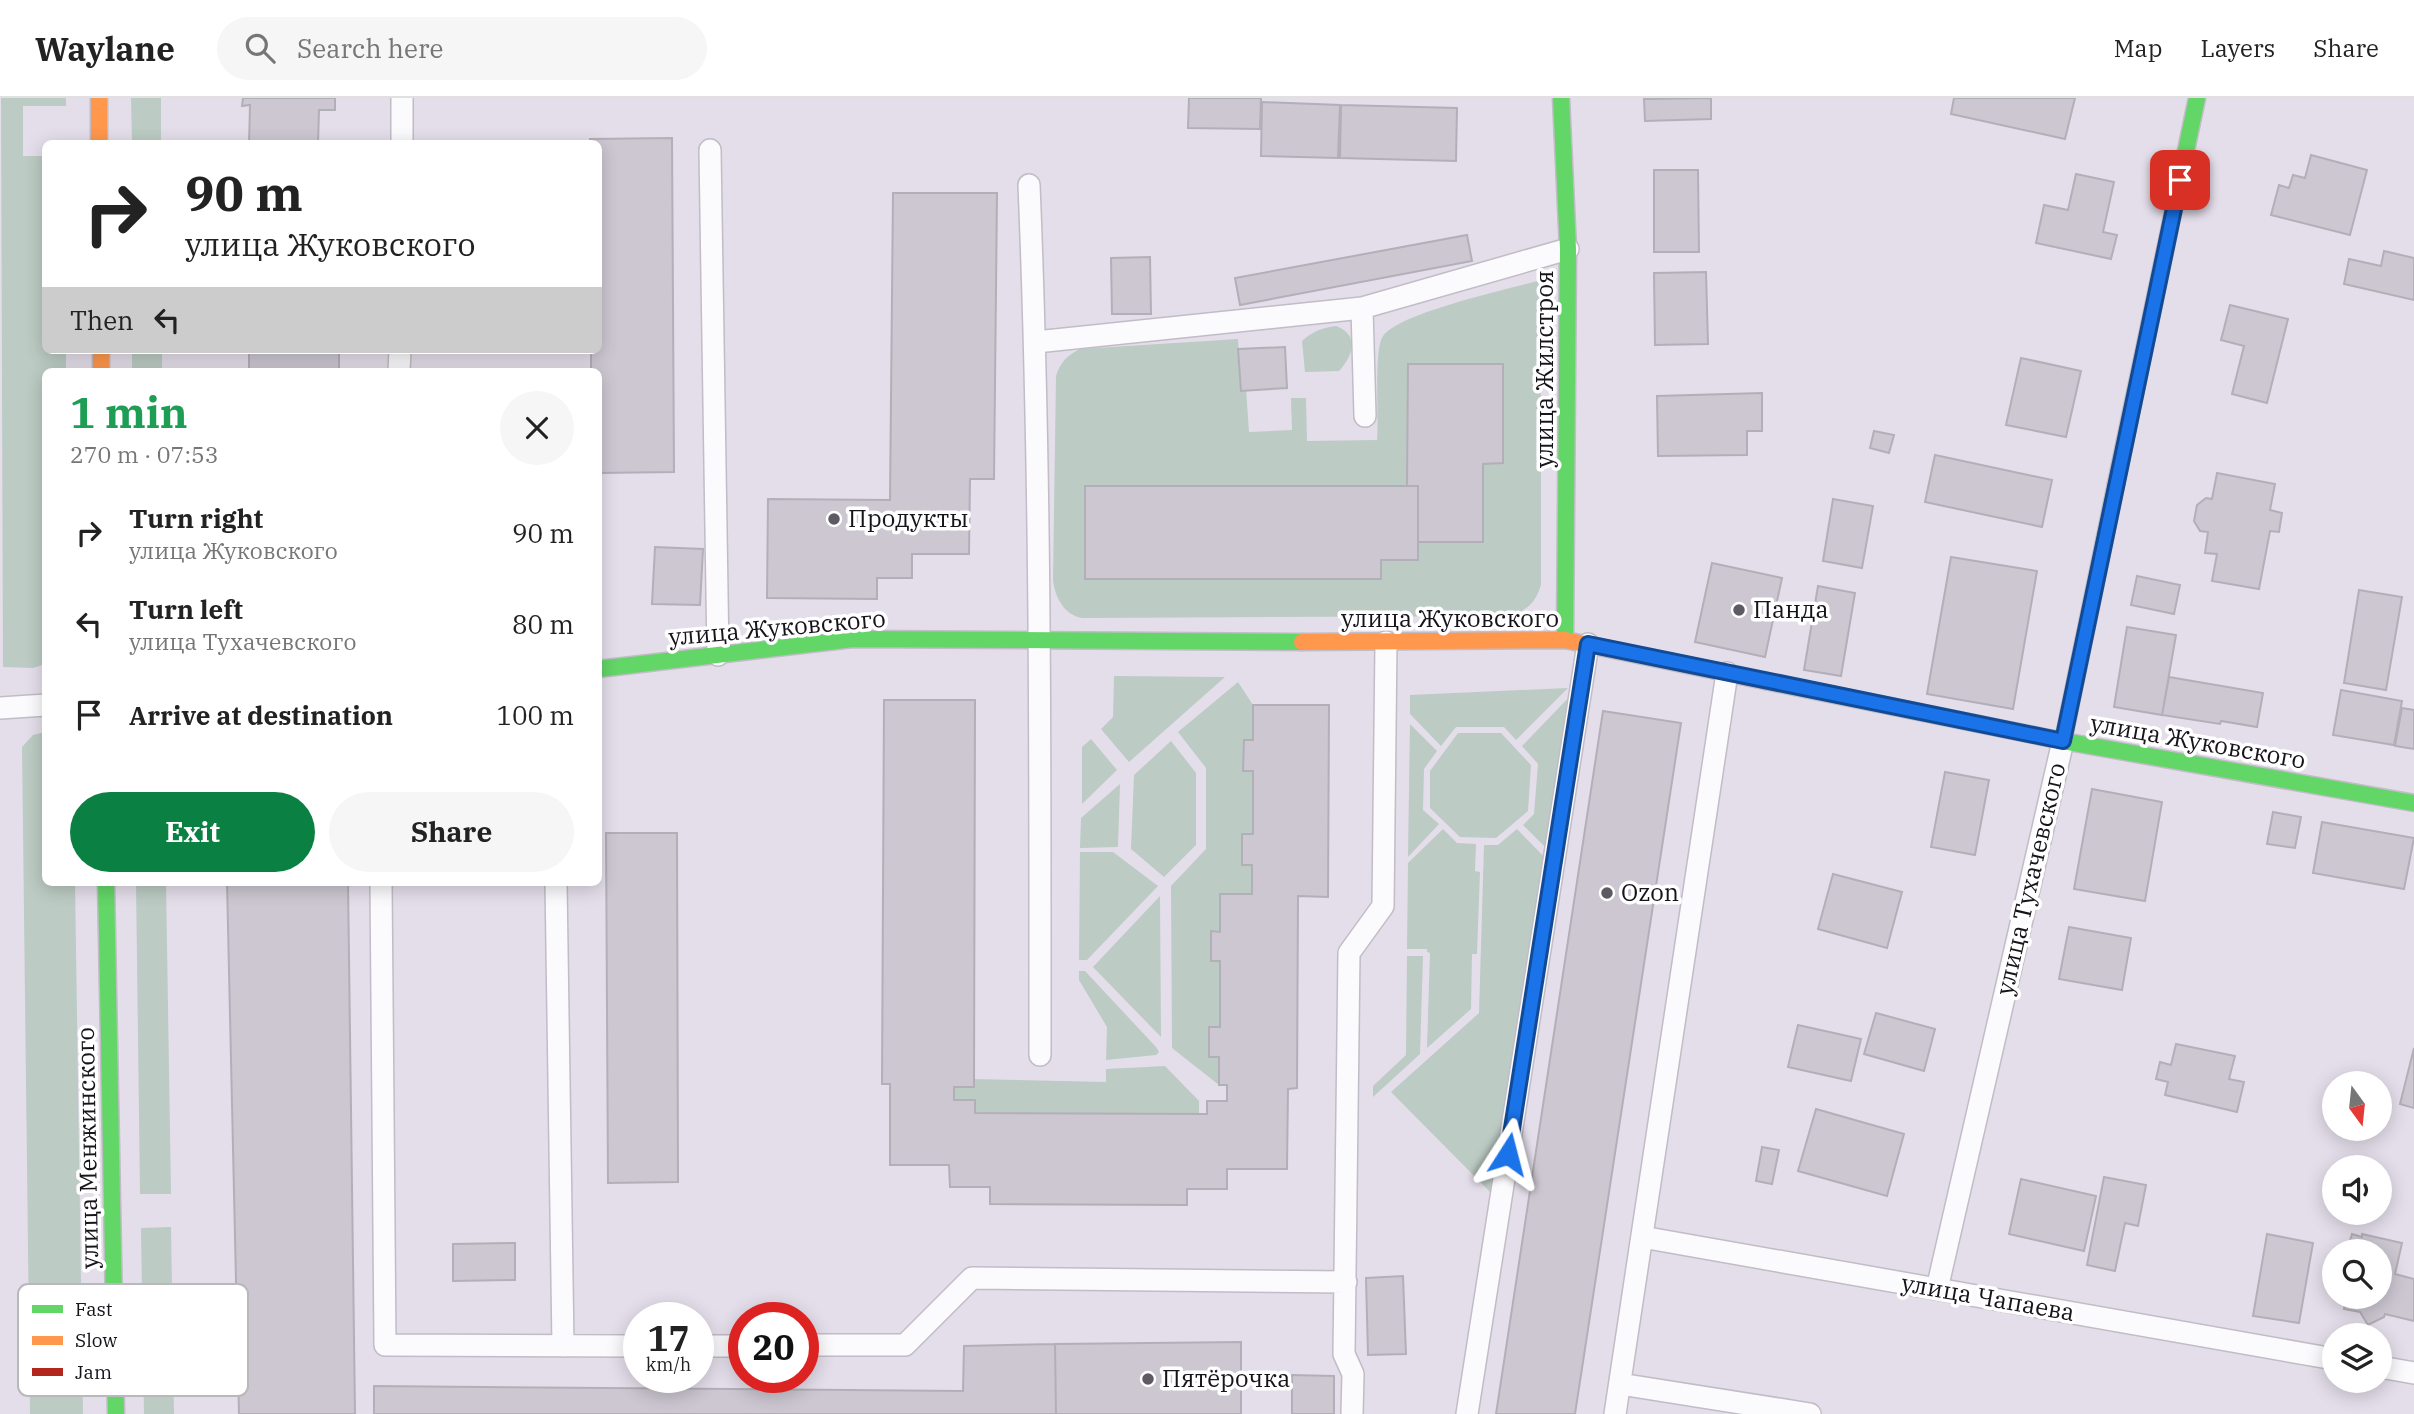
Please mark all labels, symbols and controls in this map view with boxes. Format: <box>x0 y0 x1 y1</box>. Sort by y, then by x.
search box <box>217 17 707 80</box>
text: Waylane <box>35 27 175 70</box>
icon: search <box>241 29 279 67</box>
text: Search here <box>297 31 443 65</box>
text: Map <box>2114 32 2162 64</box>
text: Layers <box>2200 32 2275 64</box>
text: Share <box>2313 32 2379 64</box>
pin <box>2150 150 2210 210</box>
text: 90 m <box>185 161 303 224</box>
icon: arrive <box>2161 161 2199 199</box>
icon: right <box>70 168 161 259</box>
text: улица Жуковского <box>185 223 475 265</box>
street label: улица Жилстроя <box>1528 270 1560 468</box>
icon: left <box>148 301 186 339</box>
text: Then <box>70 303 134 337</box>
text: 1 min <box>70 385 188 440</box>
button: close <box>500 391 574 465</box>
text: 270 m · 07:53 <box>70 439 219 469</box>
text: Turn right <box>129 501 263 535</box>
place label: Продукты <box>848 502 968 534</box>
marker: Продукты <box>826 511 842 527</box>
icon: right <box>70 514 108 552</box>
text: 90 m <box>512 516 574 550</box>
text: улица Жуковского <box>129 535 338 565</box>
text: Turn left <box>129 592 243 626</box>
place label: Панда <box>1753 593 1829 625</box>
street label: улица Жуковского <box>667 602 887 652</box>
street label: улица Жуковского <box>1341 602 1559 634</box>
marker: Панда <box>1731 602 1747 618</box>
icon: left <box>70 605 108 643</box>
text: 80 m <box>512 607 574 641</box>
text: улица Тухачевского <box>129 626 356 656</box>
icon: arrive <box>70 696 108 734</box>
text: Arrive at destination <box>129 698 393 732</box>
text: 100 m <box>496 698 574 732</box>
street label: улица Жуковского <box>2088 706 2308 776</box>
street label: улица Тухачевского <box>1988 760 2072 998</box>
button: Exit <box>70 792 315 872</box>
button: Share <box>329 792 574 872</box>
place label: Ozon <box>1621 876 1679 908</box>
marker: Ozon <box>1599 885 1615 901</box>
street label: улица Менжинского <box>69 1027 105 1269</box>
north arrow <box>2322 1071 2392 1141</box>
map controls <box>2322 1071 2392 1393</box>
position arrow <box>1471 1117 1545 1191</box>
button: sound <box>2322 1155 2392 1225</box>
button: search <box>2322 1239 2392 1309</box>
street label: улица Чапаева <box>1899 1266 2077 1328</box>
legend <box>18 1284 248 1396</box>
text: Fast <box>75 1297 113 1321</box>
speed limit sign: 20 <box>728 1302 819 1393</box>
text: 17 <box>647 1315 690 1361</box>
button: layers <box>2322 1323 2392 1393</box>
text: Slow <box>75 1328 117 1352</box>
text: km/h <box>646 1353 691 1376</box>
text: Jam <box>75 1360 112 1384</box>
place label: Пятёрочка <box>1162 1362 1290 1394</box>
marker: Пятёрочка <box>1140 1371 1156 1387</box>

